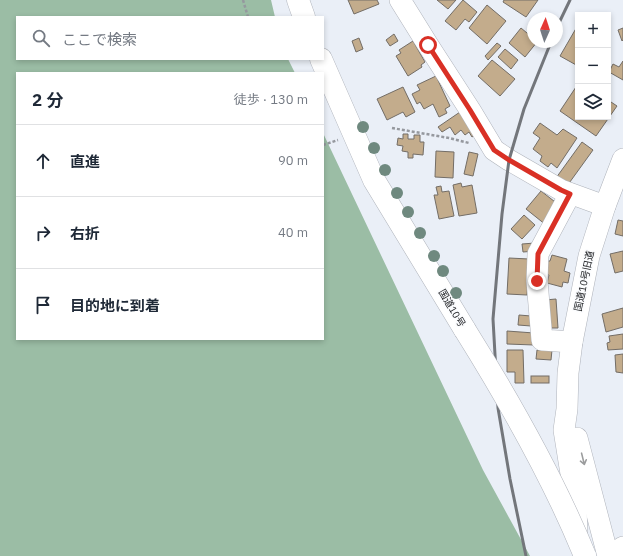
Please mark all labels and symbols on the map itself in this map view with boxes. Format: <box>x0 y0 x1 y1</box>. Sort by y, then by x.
north arrow <box>527 12 563 48</box>
route start <box>419 36 437 54</box>
street label: 国道10号旧道 <box>571 249 597 313</box>
route end <box>528 272 546 290</box>
street label: 国道10号 <box>436 287 468 329</box>
one-way arrow <box>580 453 587 466</box>

